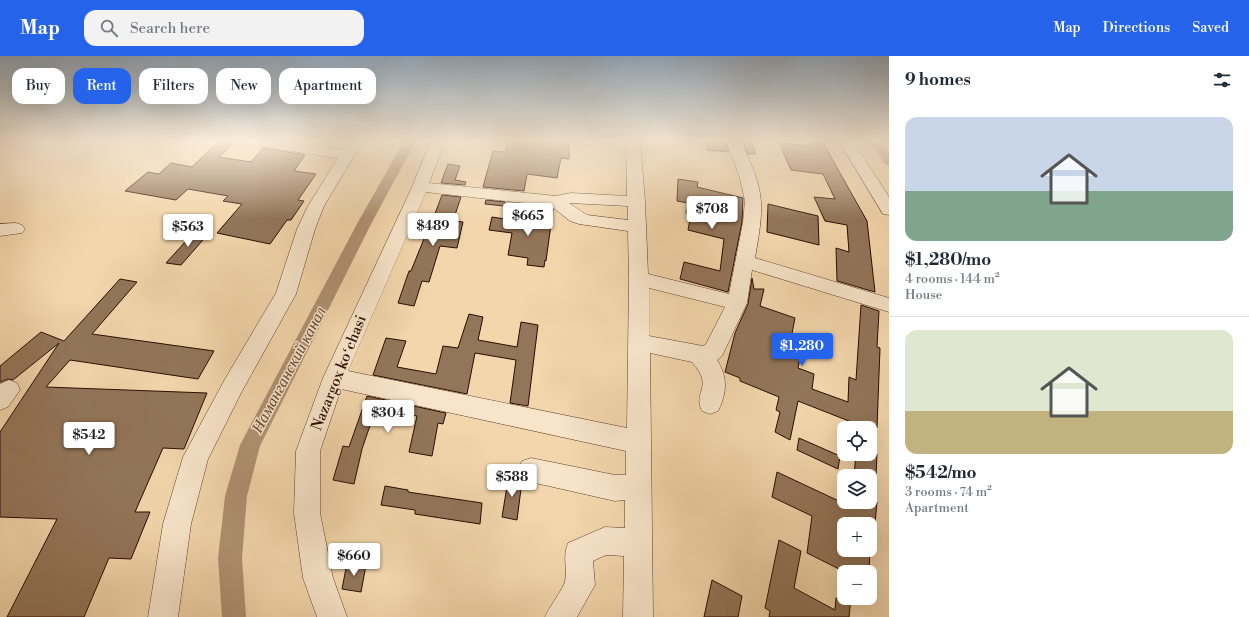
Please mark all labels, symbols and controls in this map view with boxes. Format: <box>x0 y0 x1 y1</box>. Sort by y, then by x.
search box <box>84 10 364 46</box>
text: Map <box>20 16 60 40</box>
icon: search <box>98 17 120 39</box>
text: Search here <box>130 19 210 38</box>
text: Map <box>1053 19 1081 37</box>
text: Directions <box>1103 19 1170 37</box>
text: Saved <box>1192 19 1229 37</box>
chip: Buy <box>12 68 65 104</box>
chip: Rent <box>73 68 131 104</box>
chip: Filters <box>139 68 208 104</box>
chip: New <box>216 68 271 104</box>
chip: Apartment <box>279 68 376 104</box>
text: 9 homes <box>905 69 971 91</box>
icon: filters <box>1211 69 1233 91</box>
icon: home <box>1033 143 1105 215</box>
pin: $708 <box>688 196 736 230</box>
text: $708 <box>696 201 728 217</box>
pin: $665 <box>504 203 552 237</box>
text: $665 <box>512 208 544 224</box>
pin: $489 <box>409 213 457 247</box>
pin: $563 <box>164 214 212 248</box>
text: $489 <box>417 218 449 234</box>
text: $563 <box>172 219 204 235</box>
text: $1,280/mo <box>905 249 991 271</box>
text: 4 rooms · 144 m² <box>905 271 1000 287</box>
text: House <box>905 287 942 303</box>
water label: Наманганский канал <box>247 304 331 437</box>
street label: Nazargox koʻchasi <box>307 312 371 434</box>
pin: $1,280 <box>769 333 835 367</box>
text: $1,280 <box>780 338 824 354</box>
icon: home <box>1033 356 1105 428</box>
pin: $304 <box>364 400 412 434</box>
text: $304 <box>371 405 405 421</box>
map controls <box>837 421 877 605</box>
button: locate <box>837 421 877 461</box>
pin: $542 <box>65 422 113 456</box>
text: $542 <box>73 427 105 443</box>
text: $542/mo <box>905 462 977 484</box>
pin: $588 <box>488 464 536 498</box>
text: $588 <box>496 469 528 485</box>
button: layers <box>837 469 877 509</box>
text: 3 rooms · 74 m² <box>905 484 992 500</box>
text: Apartment <box>905 500 969 516</box>
button: + <box>837 517 877 557</box>
pin: $660 <box>330 543 378 577</box>
text: $660 <box>337 548 371 564</box>
button: − <box>837 565 877 605</box>

